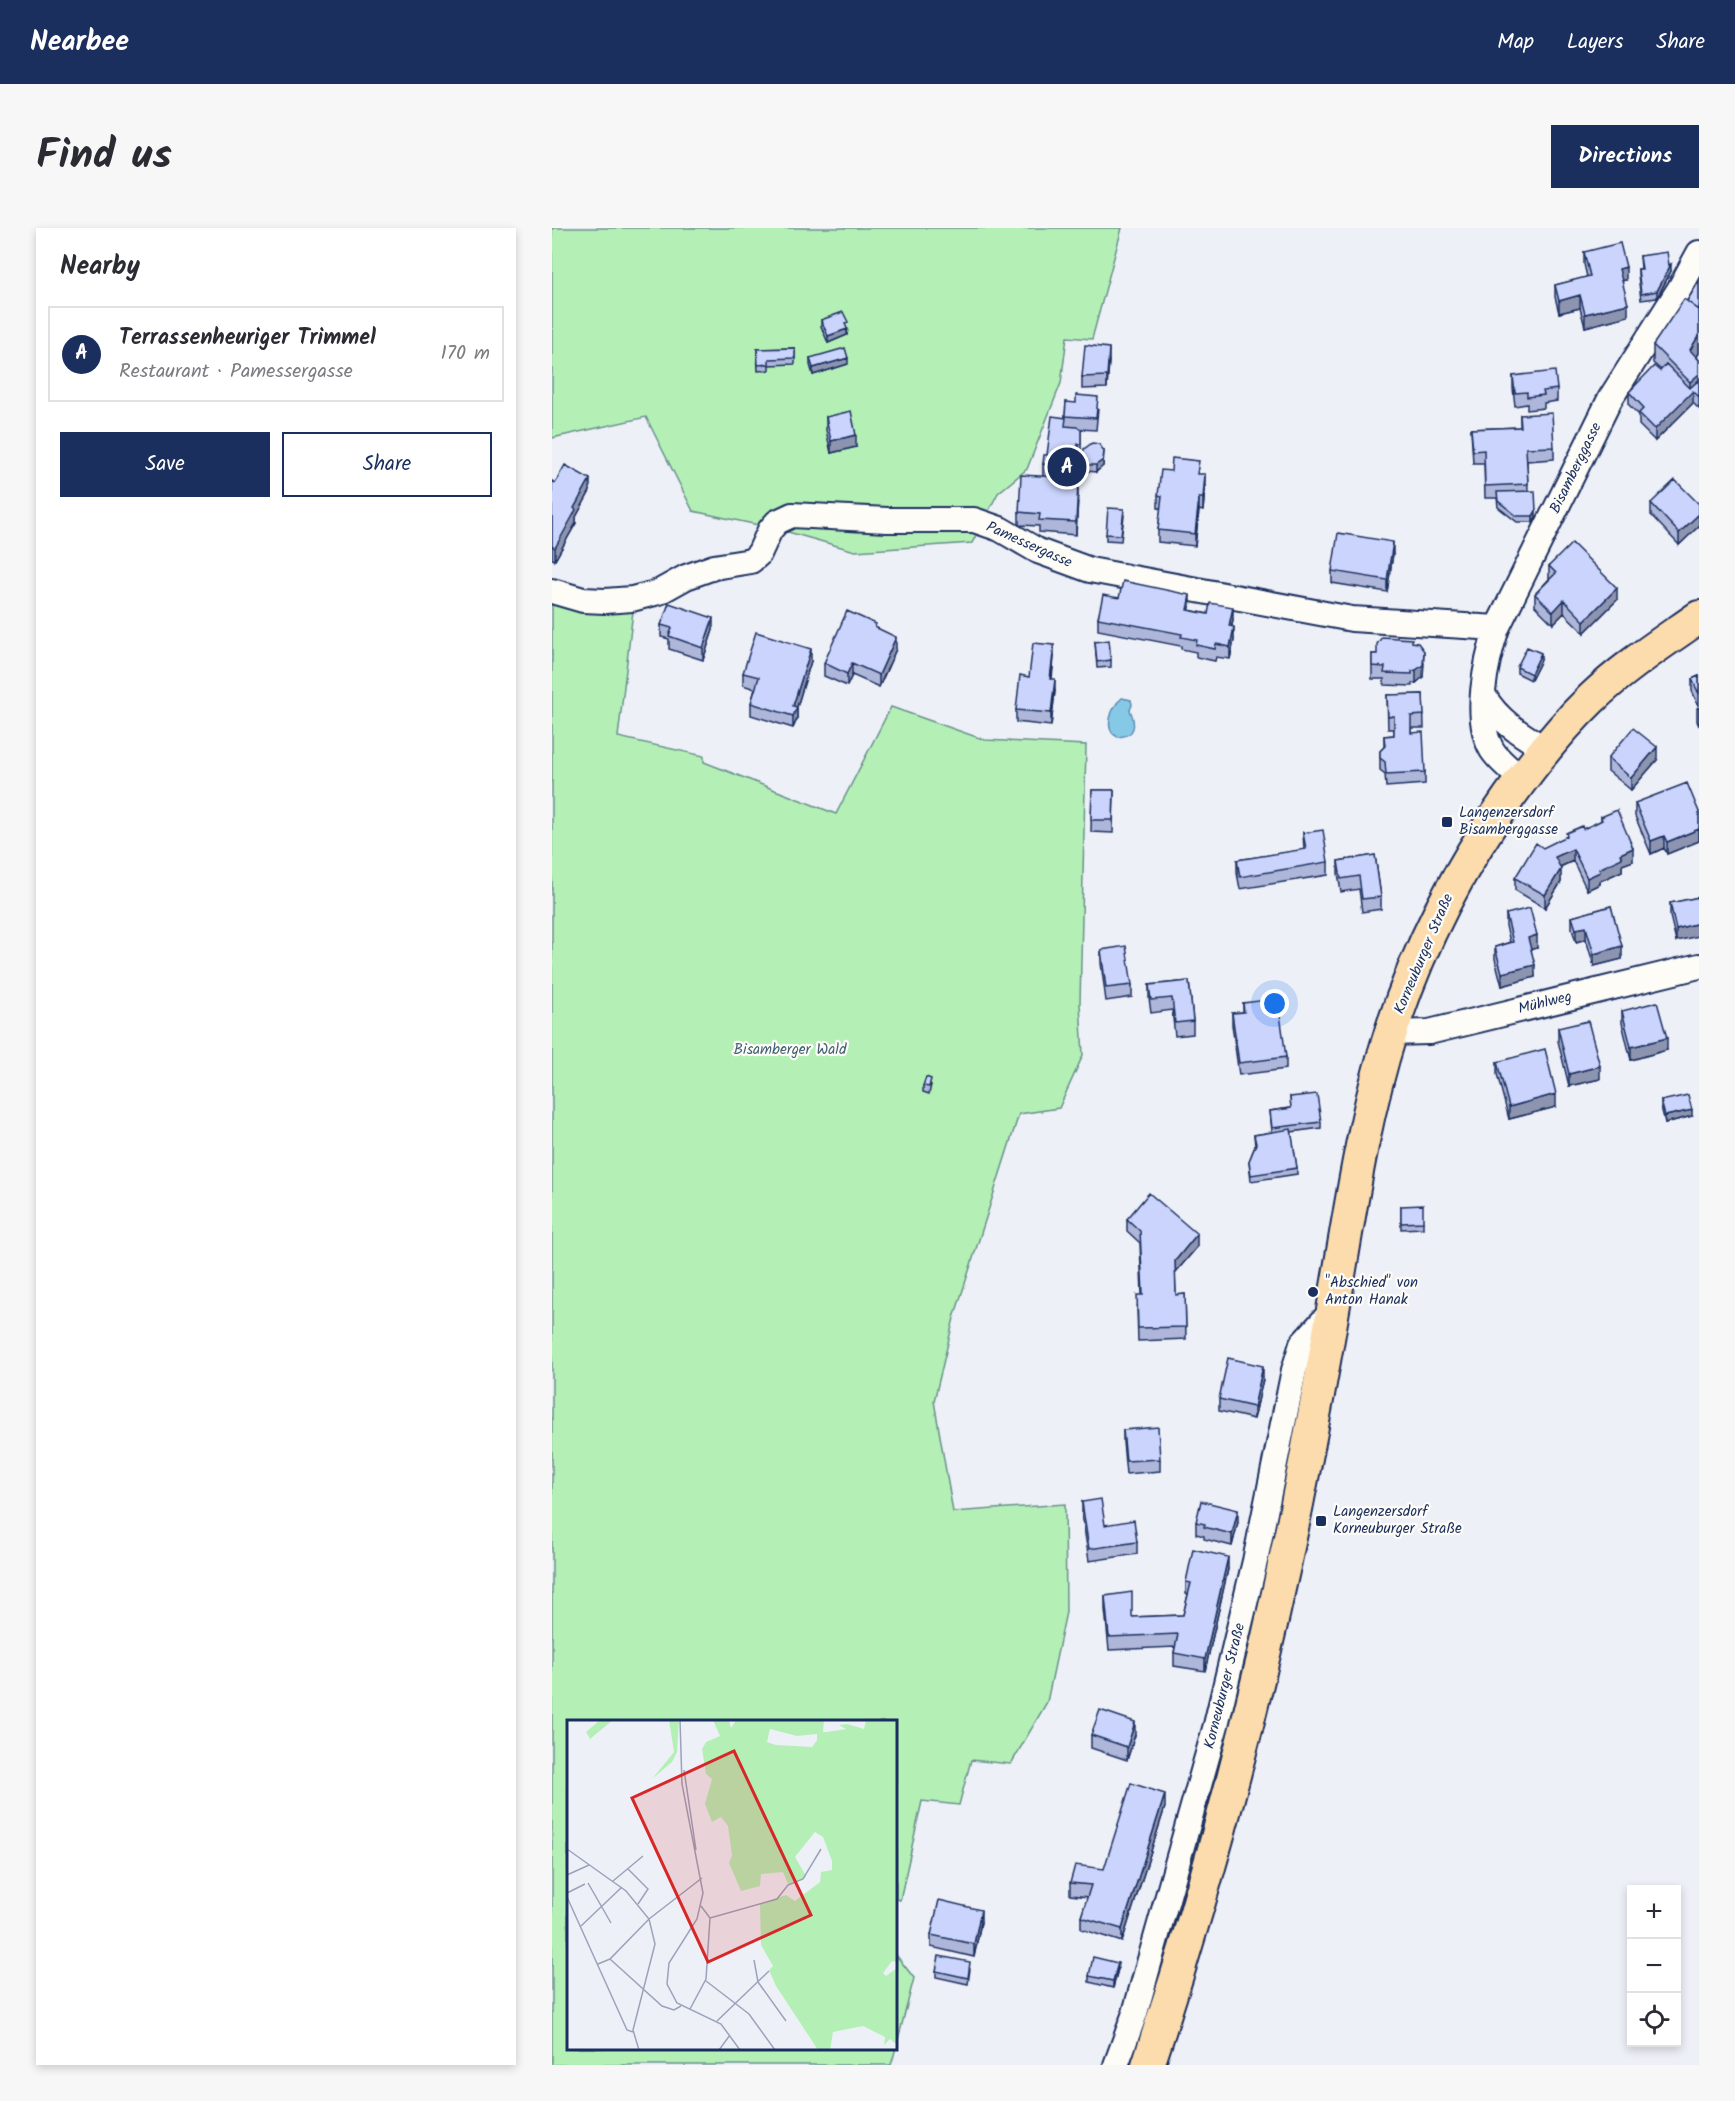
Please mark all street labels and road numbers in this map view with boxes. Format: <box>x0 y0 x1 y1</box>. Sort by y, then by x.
street label: Bisamberggasse <box>1544 418 1609 518</box>
street label: Pamessergasse <box>982 515 1076 575</box>
street label: Korneuburger Straße <box>1388 890 1460 1018</box>
street label: Mühlweg <box>1516 985 1574 1021</box>
street label: Korneuburger Straße <box>1198 1620 1252 1751</box>

